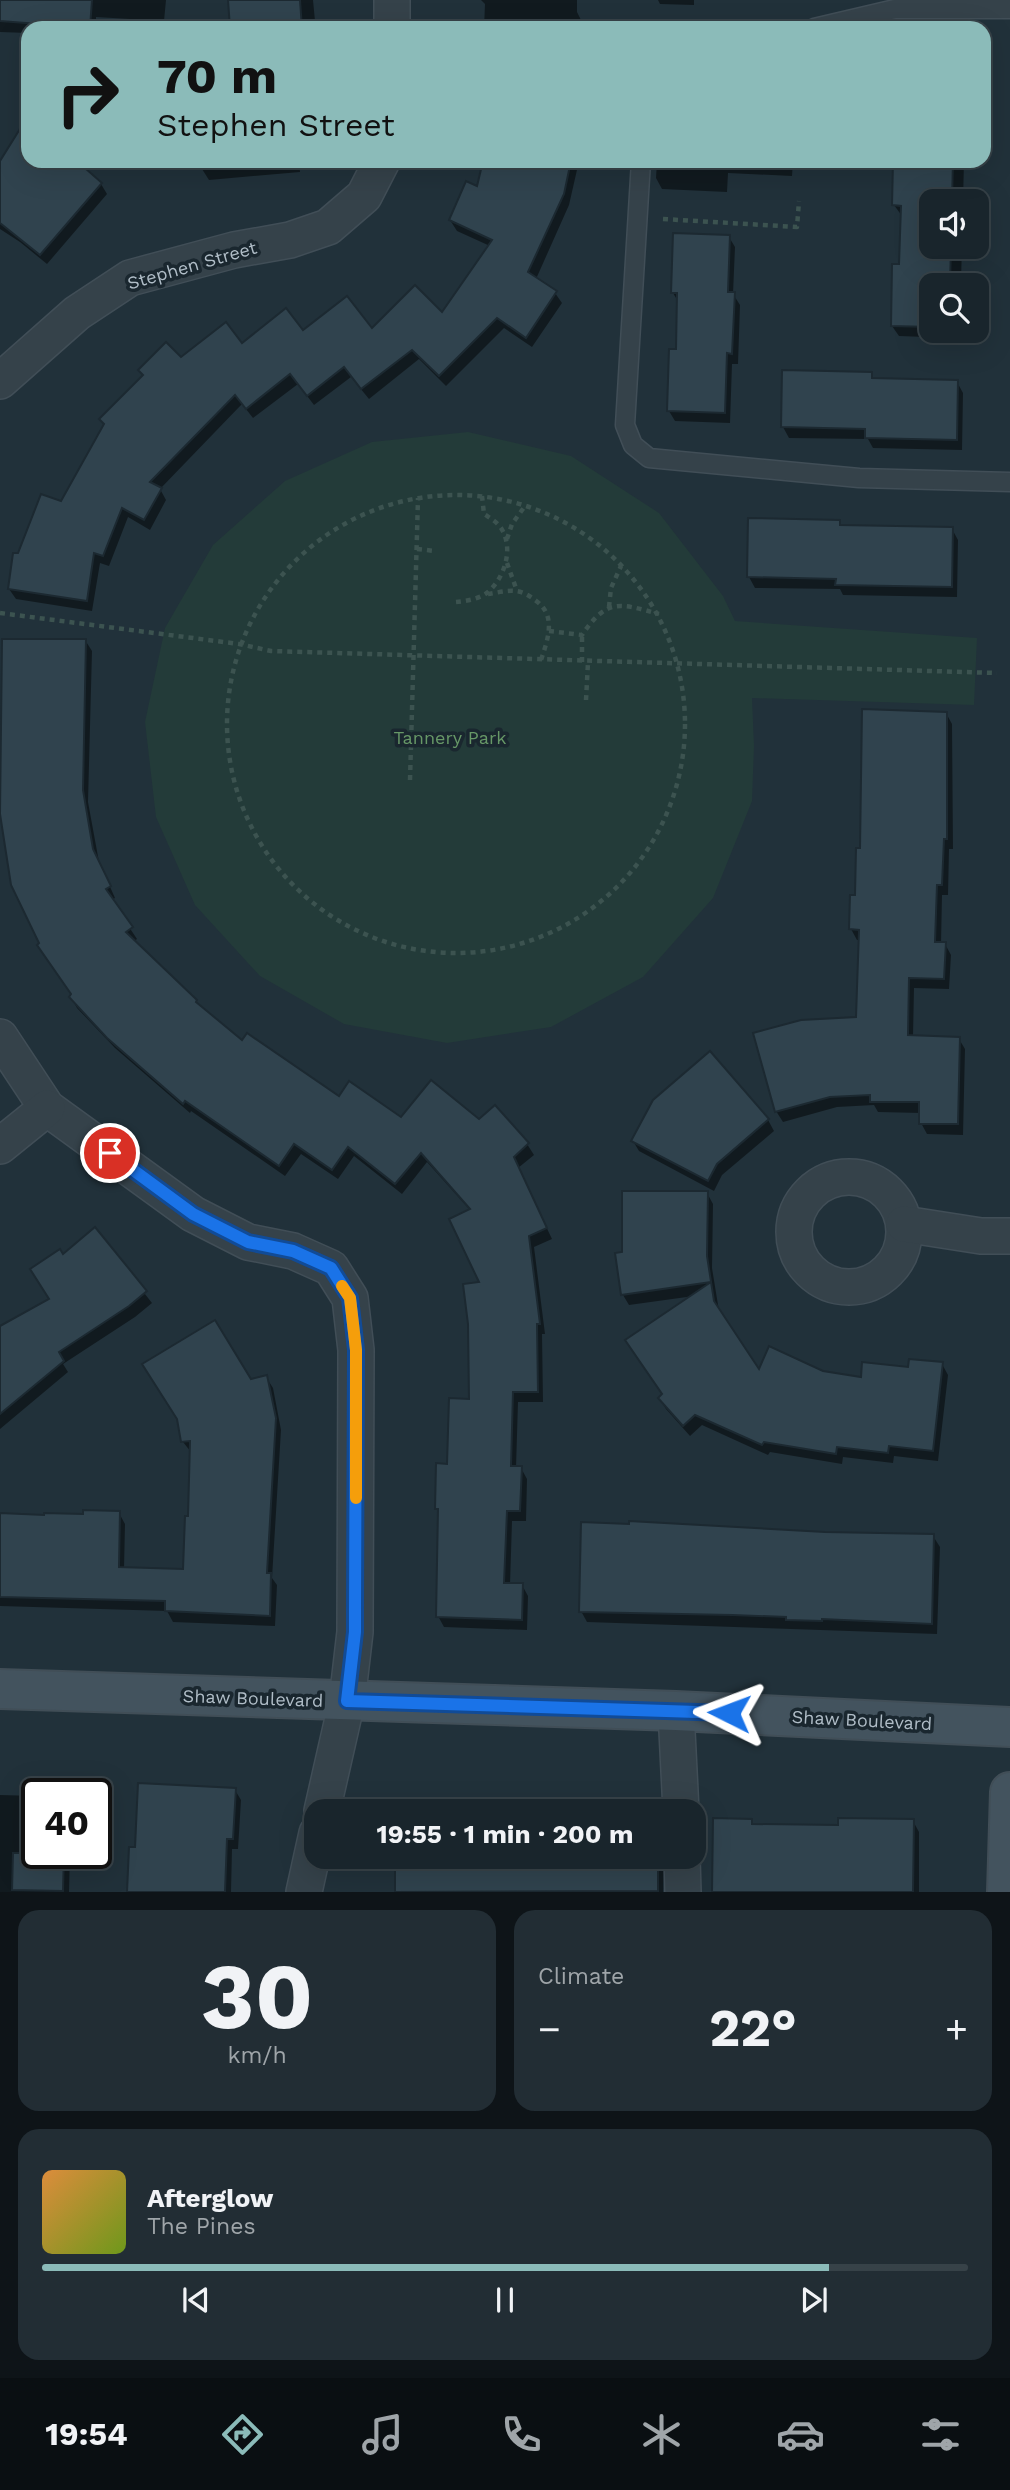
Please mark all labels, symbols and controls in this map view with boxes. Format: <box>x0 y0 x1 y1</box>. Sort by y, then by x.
text: 70 m <box>157 47 277 105</box>
icon: right <box>42 49 133 140</box>
text: Stephen Street <box>157 106 395 144</box>
map controls <box>919 189 989 343</box>
button: sound <box>919 189 989 259</box>
street label: Stephen Street <box>125 236 260 294</box>
button: search <box>919 273 989 343</box>
park label: Tannery Park <box>394 727 506 748</box>
pin <box>80 1123 140 1183</box>
icon: arrive <box>91 1134 129 1172</box>
position arrow <box>692 1676 766 1750</box>
street label: Shaw Boulevard <box>182 1685 324 1711</box>
street label: Shaw Boulevard <box>791 1706 933 1734</box>
speed limit sign: 40 <box>21 1778 112 1869</box>
text: 19:55 · 1 min · 200 m <box>377 1819 633 1849</box>
text: 30 <box>201 1943 313 2050</box>
text: Climate <box>538 1963 624 1990</box>
text: 22° <box>709 1998 797 2059</box>
text: − <box>538 2007 561 2051</box>
text: + <box>945 2007 968 2051</box>
text: km/h <box>227 2042 287 2069</box>
text: Afterglow <box>147 2183 273 2213</box>
text: The Pines <box>147 2213 256 2240</box>
icon: previous <box>177 2281 215 2319</box>
icon: pause <box>486 2281 524 2319</box>
icon: next <box>795 2281 833 2319</box>
icon: directions <box>218 2410 267 2459</box>
icon: music <box>358 2410 407 2459</box>
icon: phone <box>497 2410 546 2459</box>
icon: climate <box>637 2410 686 2459</box>
icon: car <box>776 2410 825 2459</box>
icon: filters <box>916 2410 965 2459</box>
text: 19:54 <box>45 2415 128 2453</box>

